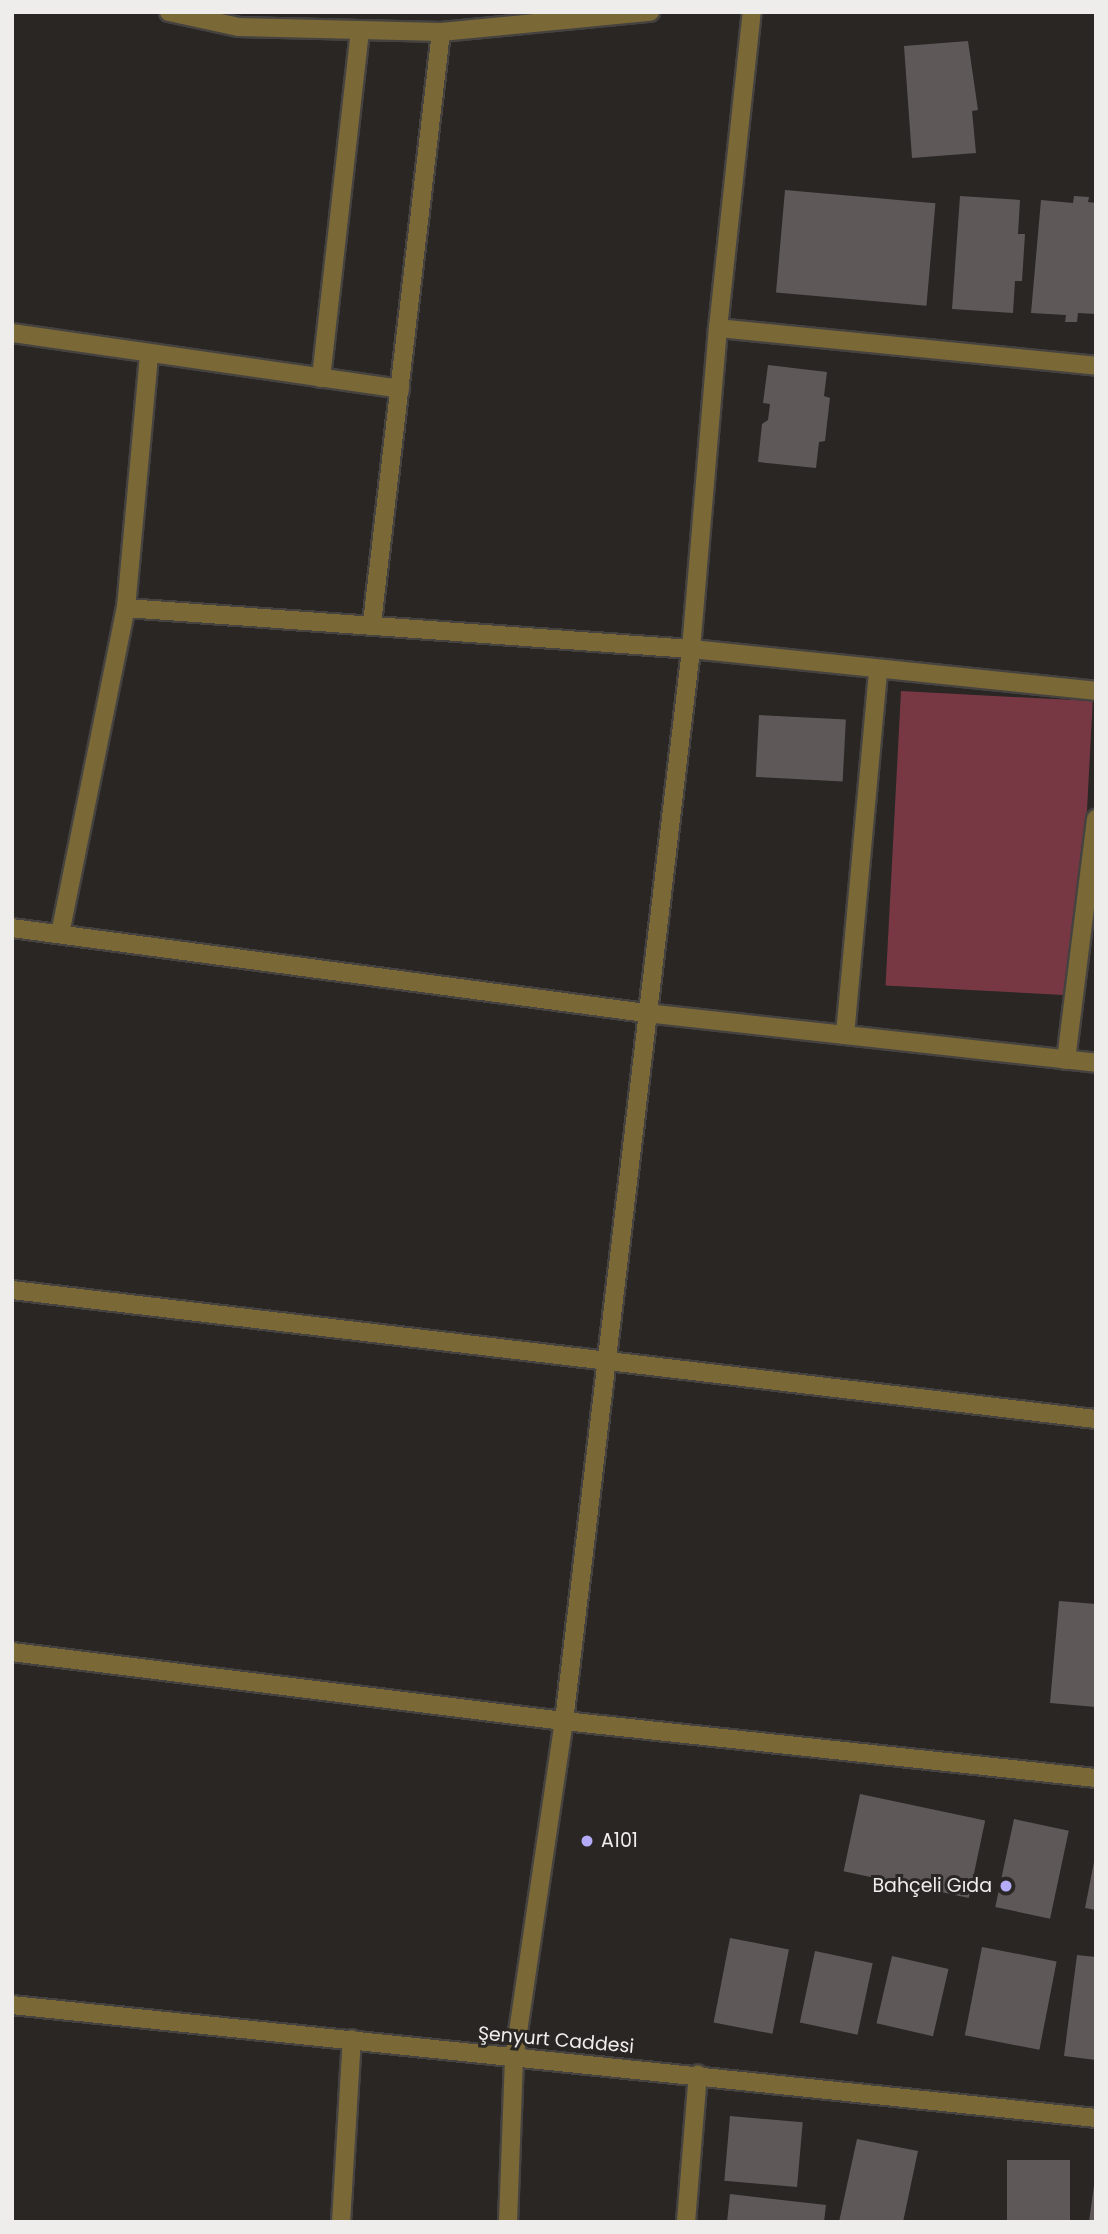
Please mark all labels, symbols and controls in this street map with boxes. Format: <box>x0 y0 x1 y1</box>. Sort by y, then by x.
place label: A101 <box>601 1830 638 1852</box>
marker: A101 <box>579 1833 595 1849</box>
place label: Bahçeli Gıda <box>872 1875 992 1897</box>
marker: Bahçeli Gıda <box>998 1878 1014 1894</box>
street label: Şenyurt Caddesi <box>477 2022 635 2058</box>

